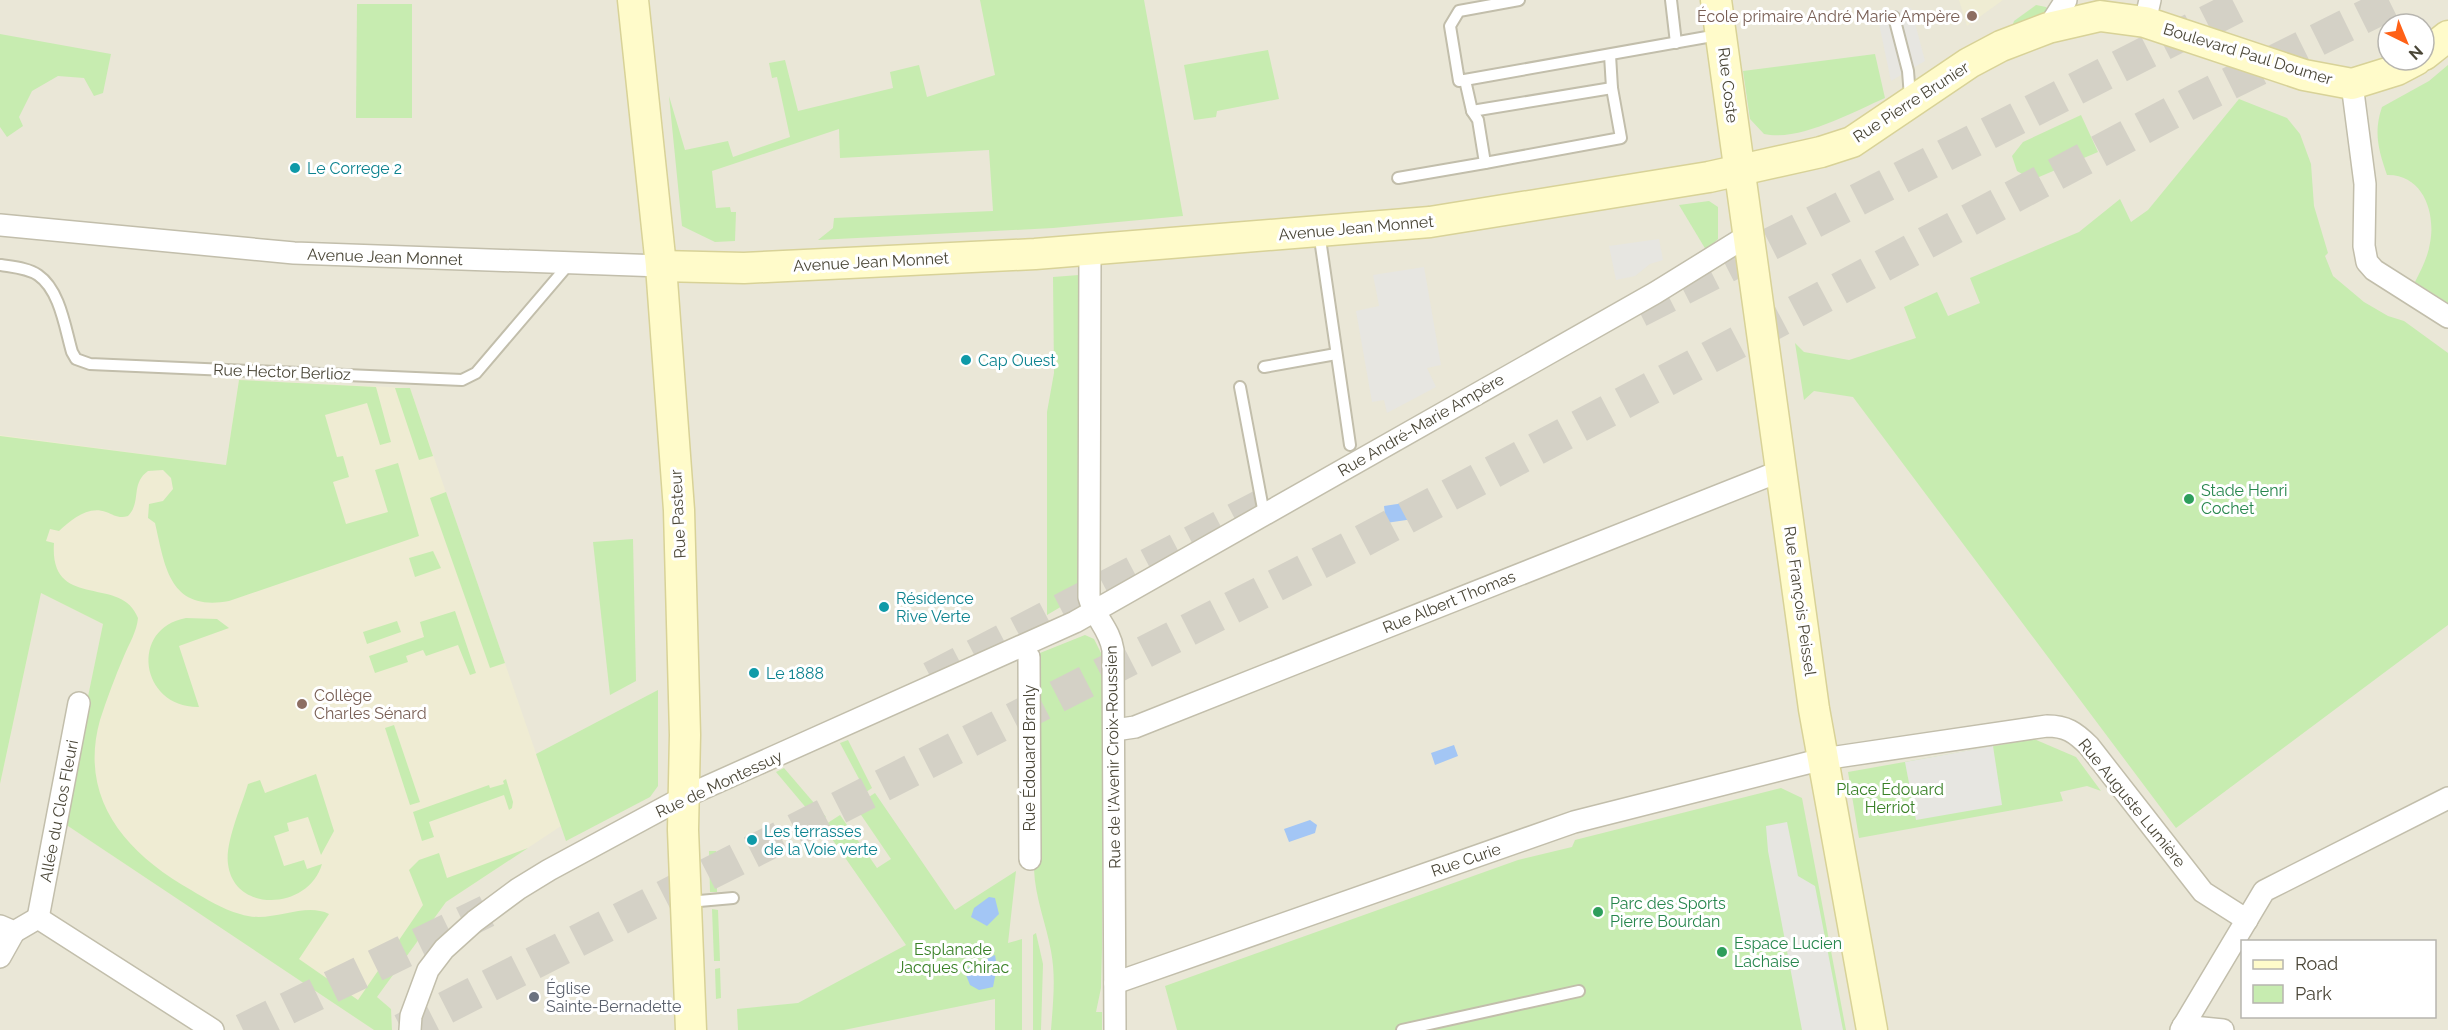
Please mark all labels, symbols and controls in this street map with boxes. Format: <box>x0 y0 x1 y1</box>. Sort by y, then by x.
place label: École primaire André Marie Ampère <box>1697 6 1960 26</box>
marker: École primaire André Marie Ampère <box>1965 9 1979 23</box>
north arrow <box>2376 12 2436 72</box>
street label: Boulevard Paul Doumer <box>2161 19 2335 89</box>
text: N <box>2405 41 2427 64</box>
street label: Rue Coste <box>1714 46 1742 124</box>
street label: Rue Pierre Brunier <box>1850 57 1973 147</box>
place label: Le Correge 2 <box>307 159 402 178</box>
marker: Le Correge 2 <box>288 161 302 175</box>
street label: Avenue Jean Monnet <box>1278 212 1435 244</box>
street label: Avenue Jean Monnet <box>307 245 464 269</box>
street label: Avenue Jean Monnet <box>793 248 950 276</box>
place label: Cap Ouest <box>978 351 1056 370</box>
marker: Cap Ouest <box>959 353 973 367</box>
street label: Rue Hector Berlioz <box>213 360 351 384</box>
street label: Rue André-Marie Ampère <box>1335 370 1507 480</box>
street label: Rue Pasteur <box>666 469 690 559</box>
place label: Stade Henri Cochet <box>2201 481 2288 518</box>
marker: Stade Henri Cochet <box>2182 492 2196 506</box>
street label: Rue François Peissel <box>1780 525 1820 678</box>
street label: Rue Albert Thomas <box>1380 567 1518 637</box>
place label: Résidence Rive Verte <box>896 589 974 626</box>
marker: Résidence Rive Verte <box>877 600 891 614</box>
street label: Rue de l'Avenir Croix-Roussien <box>1102 645 1124 869</box>
place label: Le 1888 <box>766 664 824 683</box>
marker: Le 1888 <box>747 666 761 680</box>
street label: Rue Édouard Branly <box>1019 684 1039 831</box>
place label: Collège Charles Sénard <box>314 686 427 723</box>
marker: Collège Charles Sénard <box>295 697 309 711</box>
street label: Rue Auguste Lumière <box>2074 735 2190 871</box>
street label: Allée du Clos Fleuri <box>36 738 82 884</box>
street label: Rue de Montessuy <box>653 746 786 822</box>
park label: Place Édouard Herriot <box>1836 779 1944 817</box>
place label: Les terrasses de la Voie verte <box>764 822 878 859</box>
marker: Les terrasses de la Voie verte <box>745 833 759 847</box>
street label: Rue Curie <box>1429 839 1503 881</box>
place label: Parc des Sports Pierre Bourdan <box>1610 894 1726 931</box>
marker: Parc des Sports Pierre Bourdan <box>1591 905 1605 919</box>
place label: Espace Lucien Lachaise <box>1734 934 1842 971</box>
park label: Esplanade Jacques Chirac <box>897 940 1009 977</box>
legend <box>2241 940 2436 1018</box>
marker: Espace Lucien Lachaise <box>1715 945 1729 959</box>
text: Road <box>2295 953 2338 974</box>
place label: Église Sainte-Bernadette <box>546 978 682 1016</box>
text: Park <box>2295 983 2332 1004</box>
marker: Église Sainte-Bernadette <box>527 990 541 1004</box>

